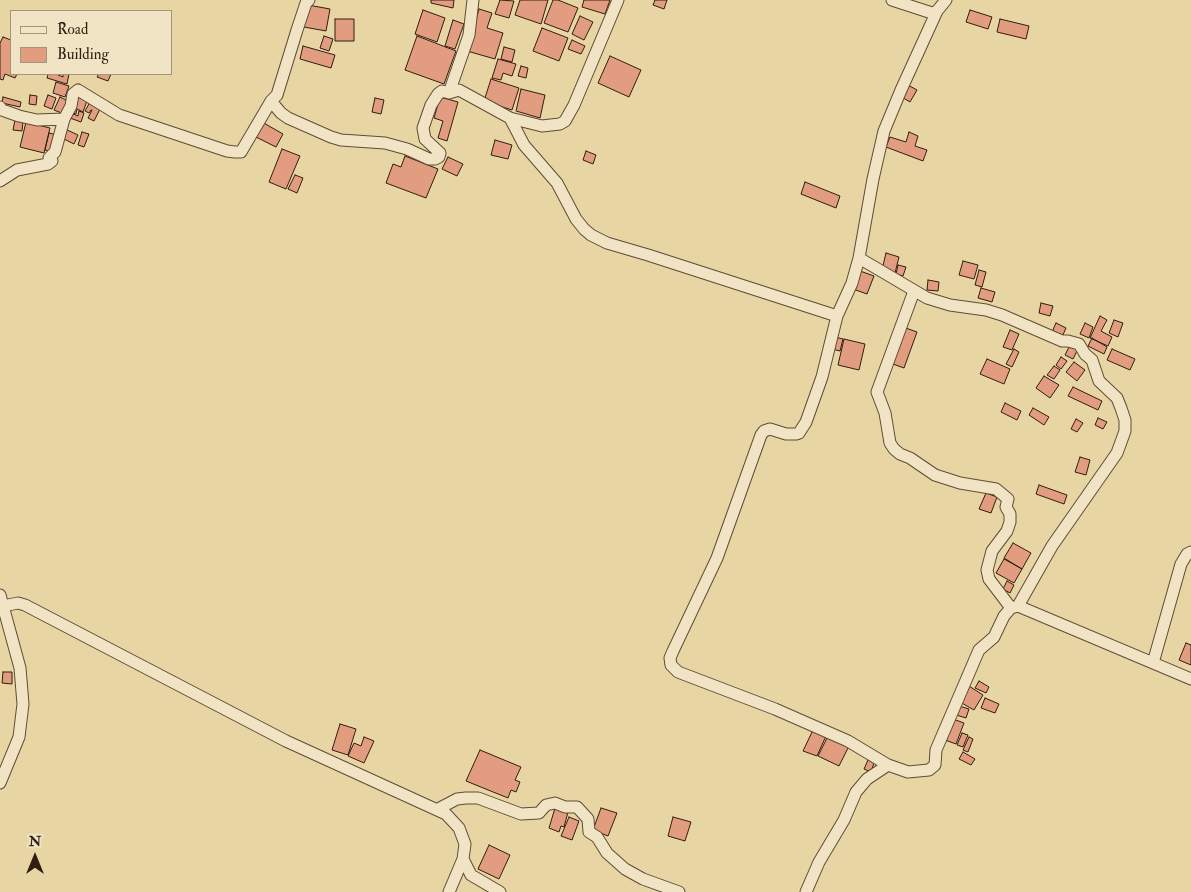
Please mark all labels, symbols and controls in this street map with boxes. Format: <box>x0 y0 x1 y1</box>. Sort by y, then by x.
legend <box>10 10 172 75</box>
text: Road <box>57 20 88 39</box>
text: Building <box>57 45 109 64</box>
north arrow <box>10 832 60 882</box>
text: N <box>29 833 41 850</box>

